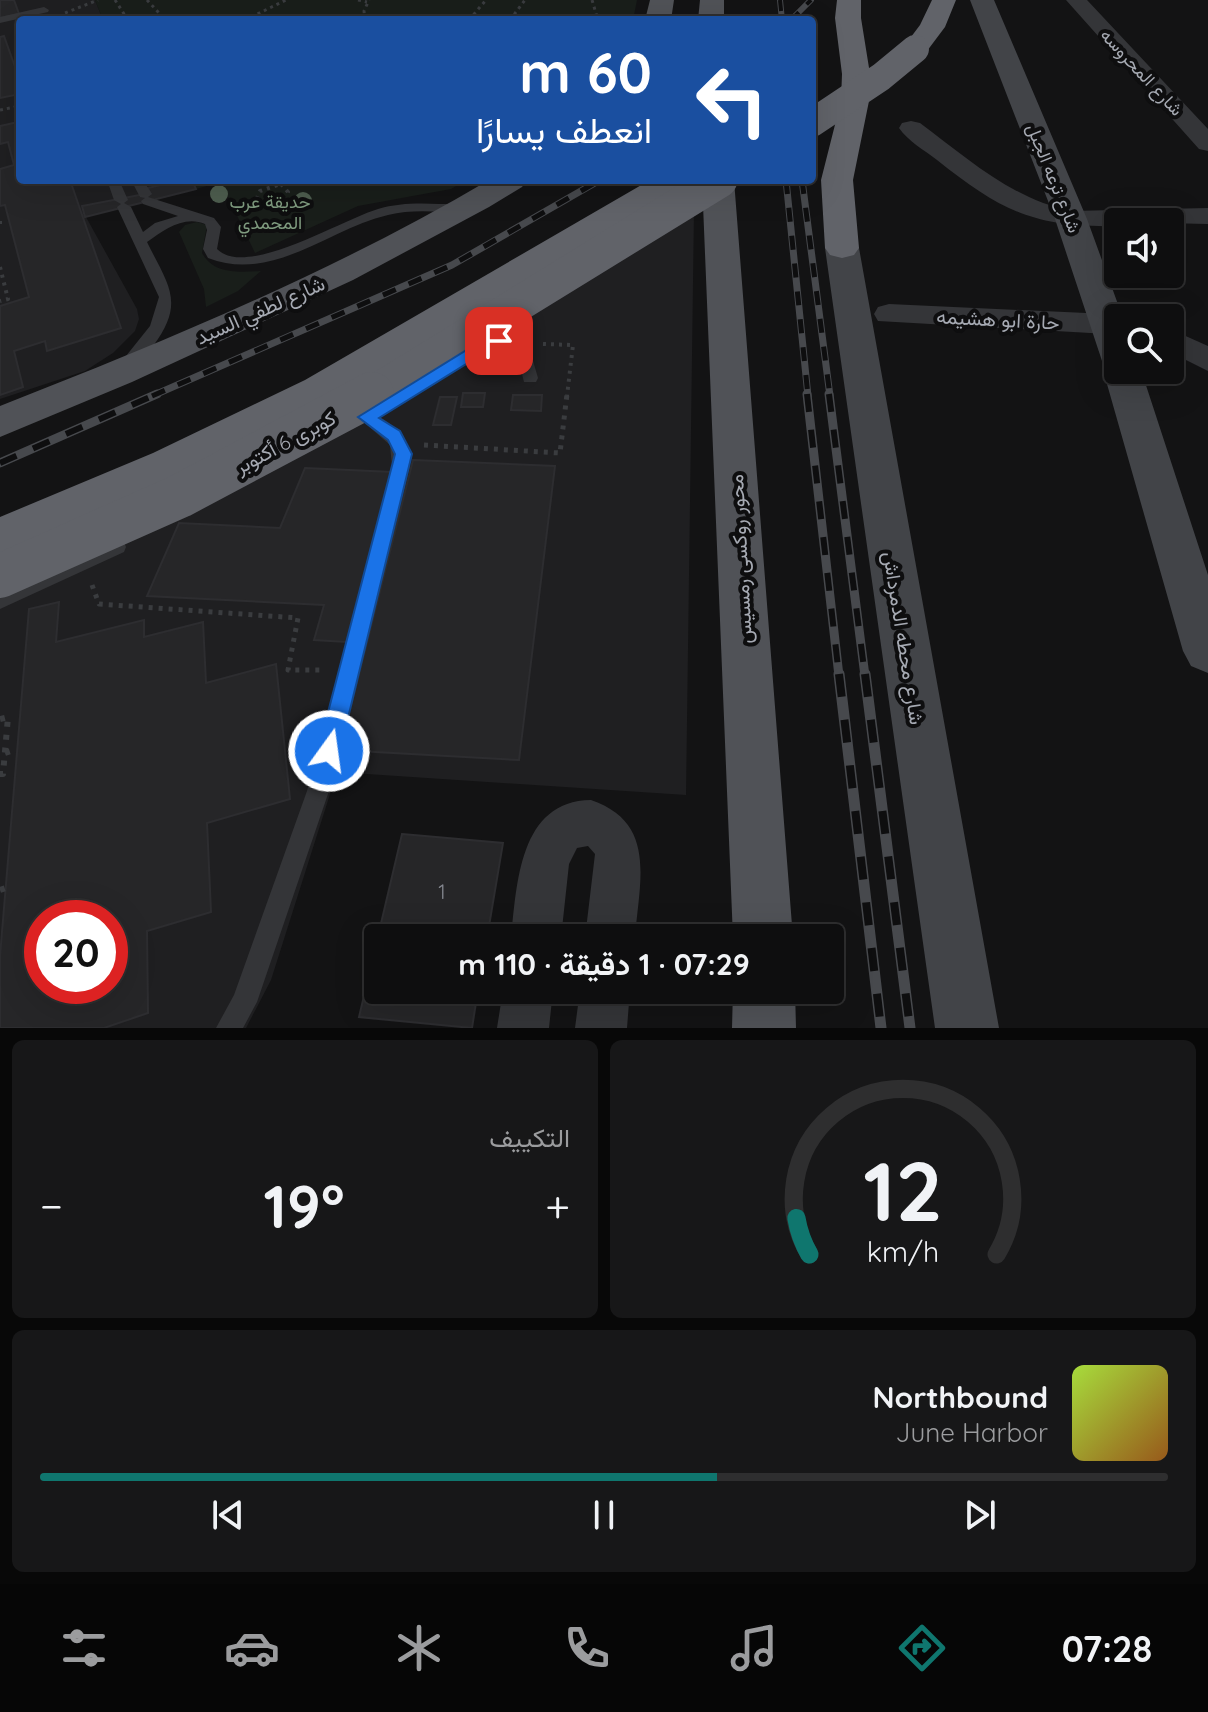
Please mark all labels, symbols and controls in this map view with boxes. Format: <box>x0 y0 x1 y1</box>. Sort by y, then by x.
street label: شارع المحروسه <box>1095 23 1188 121</box>
text: 60 m <box>519 37 652 107</box>
icon: left <box>680 48 784 152</box>
text: انعطف يسارًا <box>476 107 652 152</box>
street label: شارع ترعه الجبل <box>1021 120 1086 236</box>
park label: حديقة عرب المحمدي <box>229 190 311 238</box>
map controls <box>1104 208 1184 384</box>
button: sound <box>1104 208 1184 288</box>
street label: شارع لطفي السيد <box>192 270 330 354</box>
street label: حارة ابو هشيمه <box>936 303 1060 336</box>
button: search <box>1104 304 1184 384</box>
pin <box>465 307 533 375</box>
icon: arrive <box>477 319 521 363</box>
street label: كوبرى 6 أكتوبر <box>230 405 340 480</box>
street label: محور روكسى رمسيس <box>723 473 758 645</box>
street label: شارع محطه الدمرداش <box>876 550 930 727</box>
position arrow <box>287 709 371 793</box>
house number: 1 <box>438 879 446 904</box>
speed limit sign: 20 <box>24 900 128 1004</box>
text: 07:29 · 1 دقيقة · 110 m <box>458 945 750 983</box>
text: التكييف <box>489 1121 570 1154</box>
text: 12 <box>863 1138 943 1242</box>
text: 19° <box>264 1168 345 1243</box>
text: − <box>40 1178 63 1233</box>
text: + <box>545 1178 570 1233</box>
text: km/h <box>867 1233 939 1269</box>
text: Northbound <box>872 1378 1048 1416</box>
text: June Harbor <box>896 1416 1048 1449</box>
icon: previous <box>206 1493 250 1537</box>
icon: pause <box>582 1493 626 1537</box>
icon: next <box>958 1493 1002 1537</box>
icon: filters <box>56 1620 112 1676</box>
icon: car <box>224 1620 280 1676</box>
icon: climate <box>391 1620 447 1676</box>
icon: phone <box>559 1620 615 1676</box>
icon: music <box>726 1620 782 1676</box>
icon: directions <box>894 1620 950 1676</box>
text: 07:28 <box>1062 1626 1152 1671</box>

